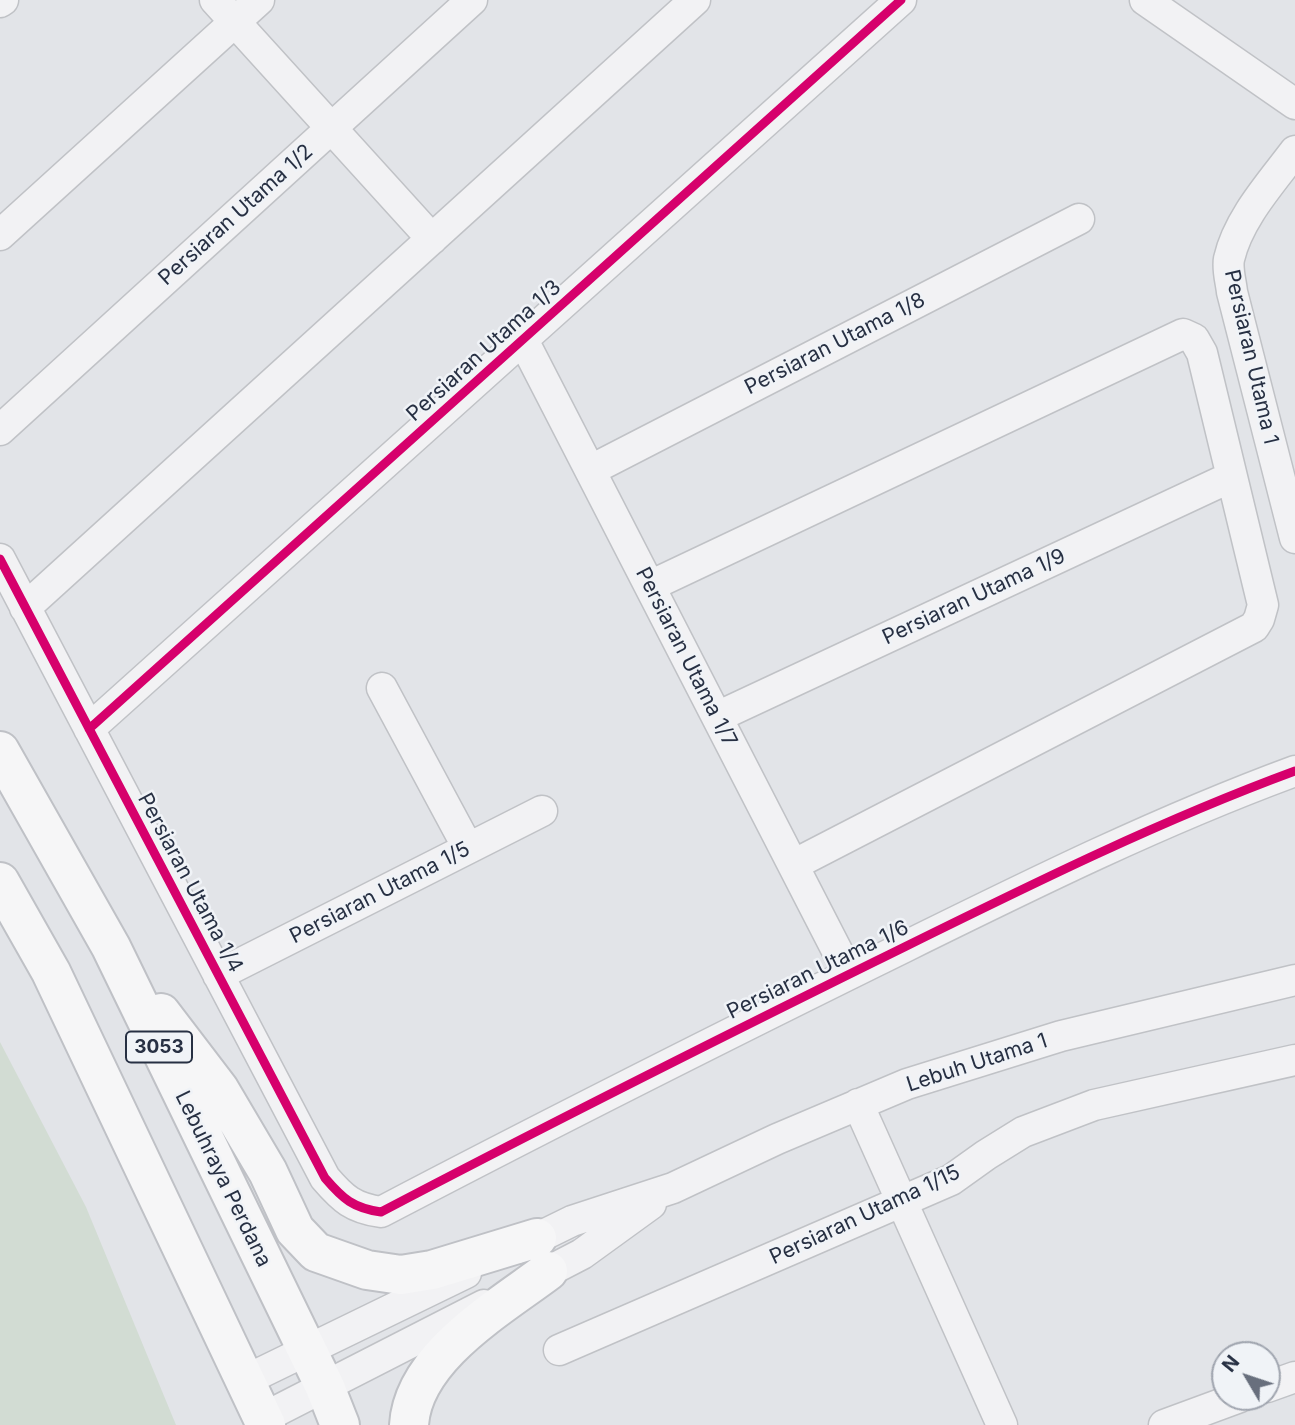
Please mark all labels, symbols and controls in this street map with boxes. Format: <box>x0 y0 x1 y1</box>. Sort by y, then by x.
street label: Persiaran Utama 1/2 <box>154 139 318 291</box>
street label: Persiaran Utama 1 <box>1219 267 1283 447</box>
street label: Persiaran Utama 1/3 <box>402 275 566 427</box>
street label: Persiaran Utama 1/8 <box>741 288 929 400</box>
street label: Persiaran Utama 1/9 <box>878 544 1070 650</box>
street label: Persiaran Utama 1/7 <box>630 563 742 751</box>
street label: Persiaran Utama 1/4 <box>132 789 248 977</box>
street label: Persiaran Utama 1/5 <box>286 837 474 949</box>
street label: Persiaran Utama 1/6 <box>723 915 913 1025</box>
street label: Lebuh Utama 1 <box>903 1028 1051 1098</box>
road number: 3053 <box>126 1032 192 1063</box>
street label: Lebuhraya Perdana <box>169 1087 277 1271</box>
street label: Persiaran Utama 1/15 <box>766 1160 964 1270</box>
north arrow <box>1211 1341 1281 1411</box>
text: N <box>1217 1351 1244 1377</box>

